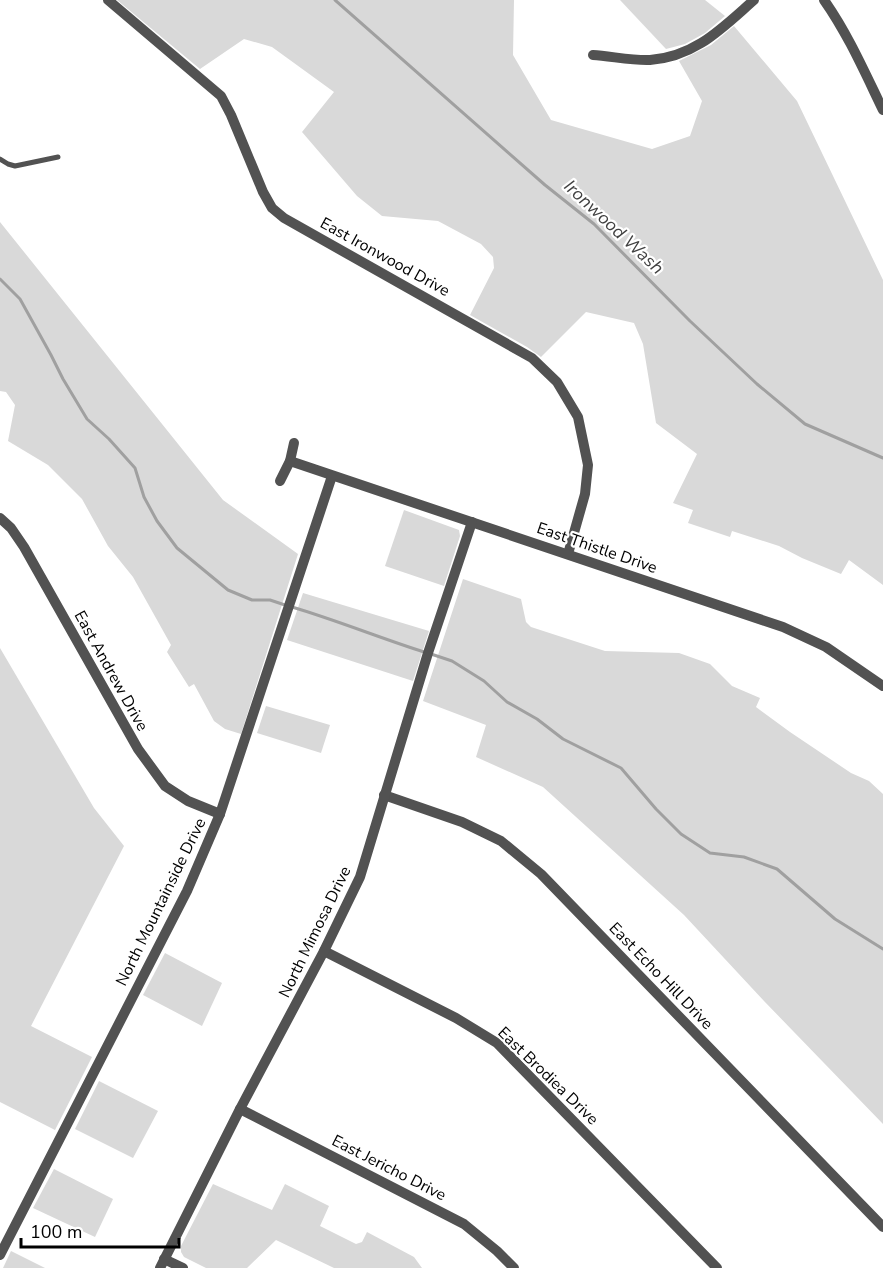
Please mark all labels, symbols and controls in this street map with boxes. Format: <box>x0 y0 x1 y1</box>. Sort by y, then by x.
water label: Ironwood Wash <box>559 174 669 280</box>
street label: East Ironwood Drive <box>316 212 454 302</box>
street label: East Thistle Drive <box>534 517 660 579</box>
street label: East Andrew Drive <box>69 607 153 735</box>
street label: North Mountainside Drive <box>111 814 211 990</box>
street label: North Mimosa Drive <box>274 863 356 1001</box>
street label: East Echo Hill Drive <box>604 918 718 1034</box>
street label: East Brodiea Drive <box>493 1022 603 1130</box>
street label: East Jericho Drive <box>328 1130 450 1206</box>
scale bar <box>21 1211 178 1249</box>
text: 100 m <box>30 1220 82 1244</box>

